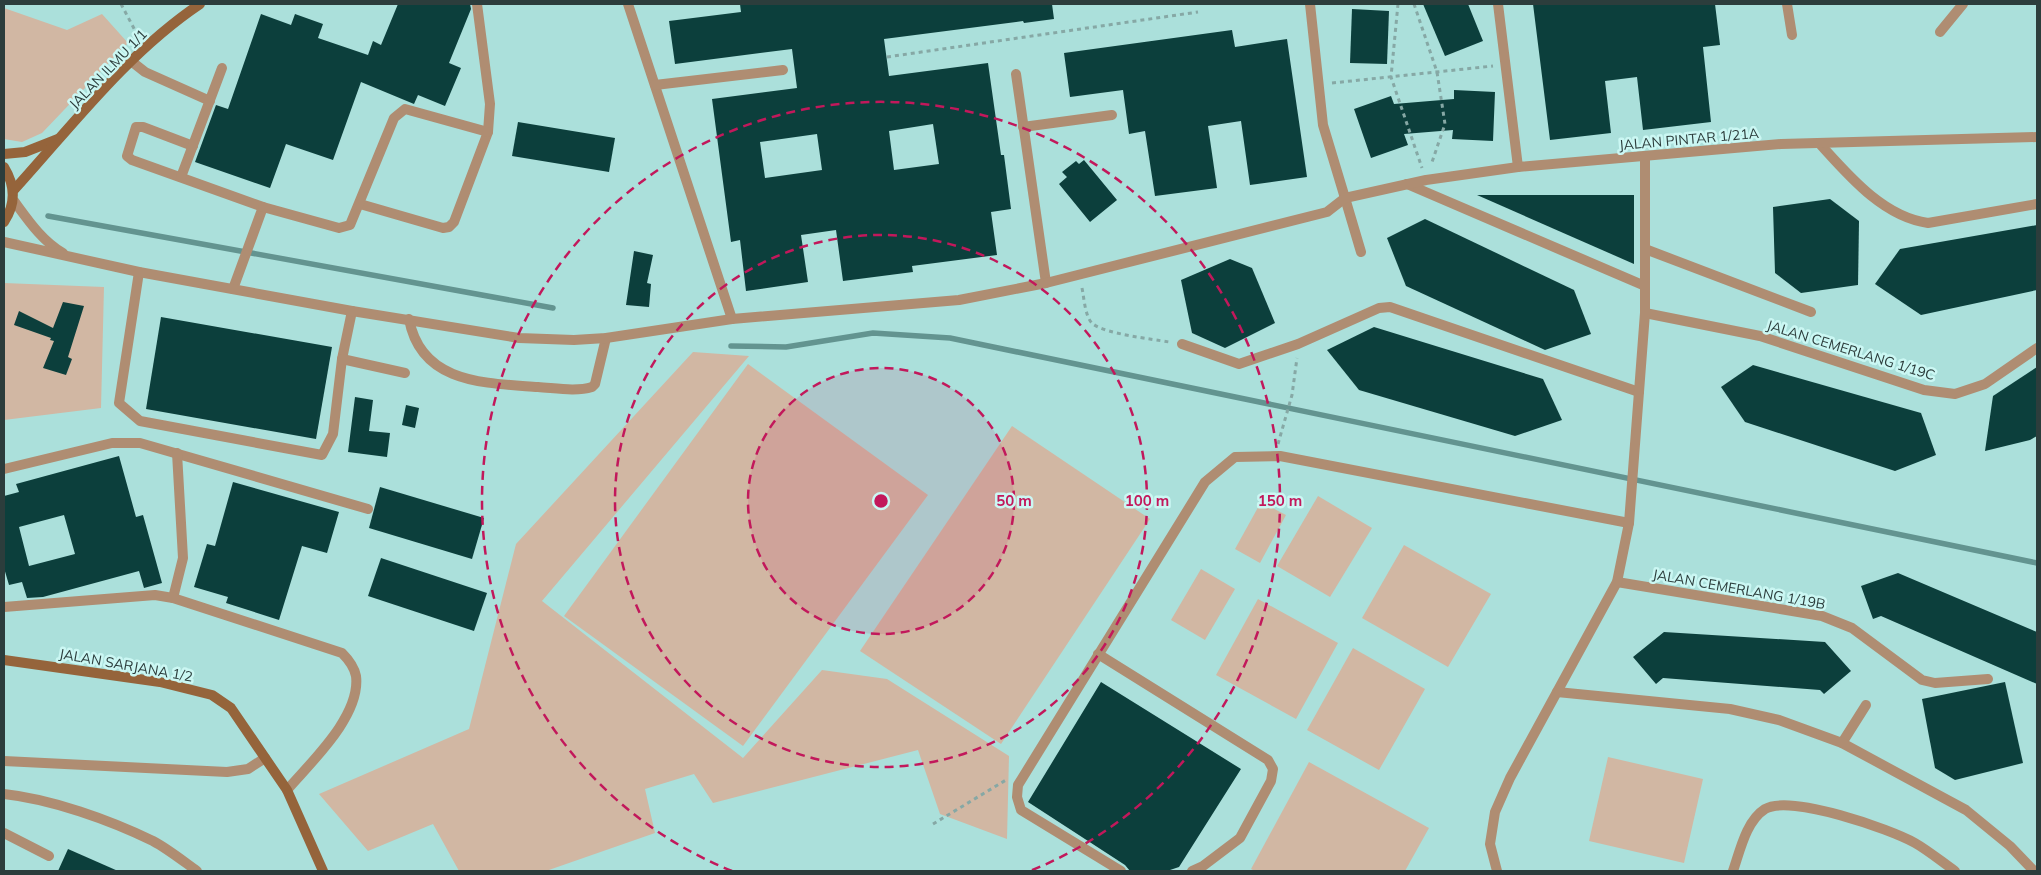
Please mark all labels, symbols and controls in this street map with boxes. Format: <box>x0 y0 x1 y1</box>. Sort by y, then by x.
street label: JALAN ILMU 1/1 <box>65 25 151 113</box>
street label: JALAN PINTAR 1/21A <box>1618 124 1760 154</box>
street label: JALAN CEMERLANG 1/19C <box>1765 316 1937 384</box>
text: 50 m <box>996 491 1032 510</box>
text: 100 m <box>1125 491 1169 510</box>
text: 150 m <box>1258 491 1302 510</box>
centre of rings <box>872 492 890 510</box>
street label: JALAN CEMERLANG 1/19B <box>1651 565 1827 613</box>
street label: JALAN SARJANA 1/2 <box>58 644 194 686</box>

